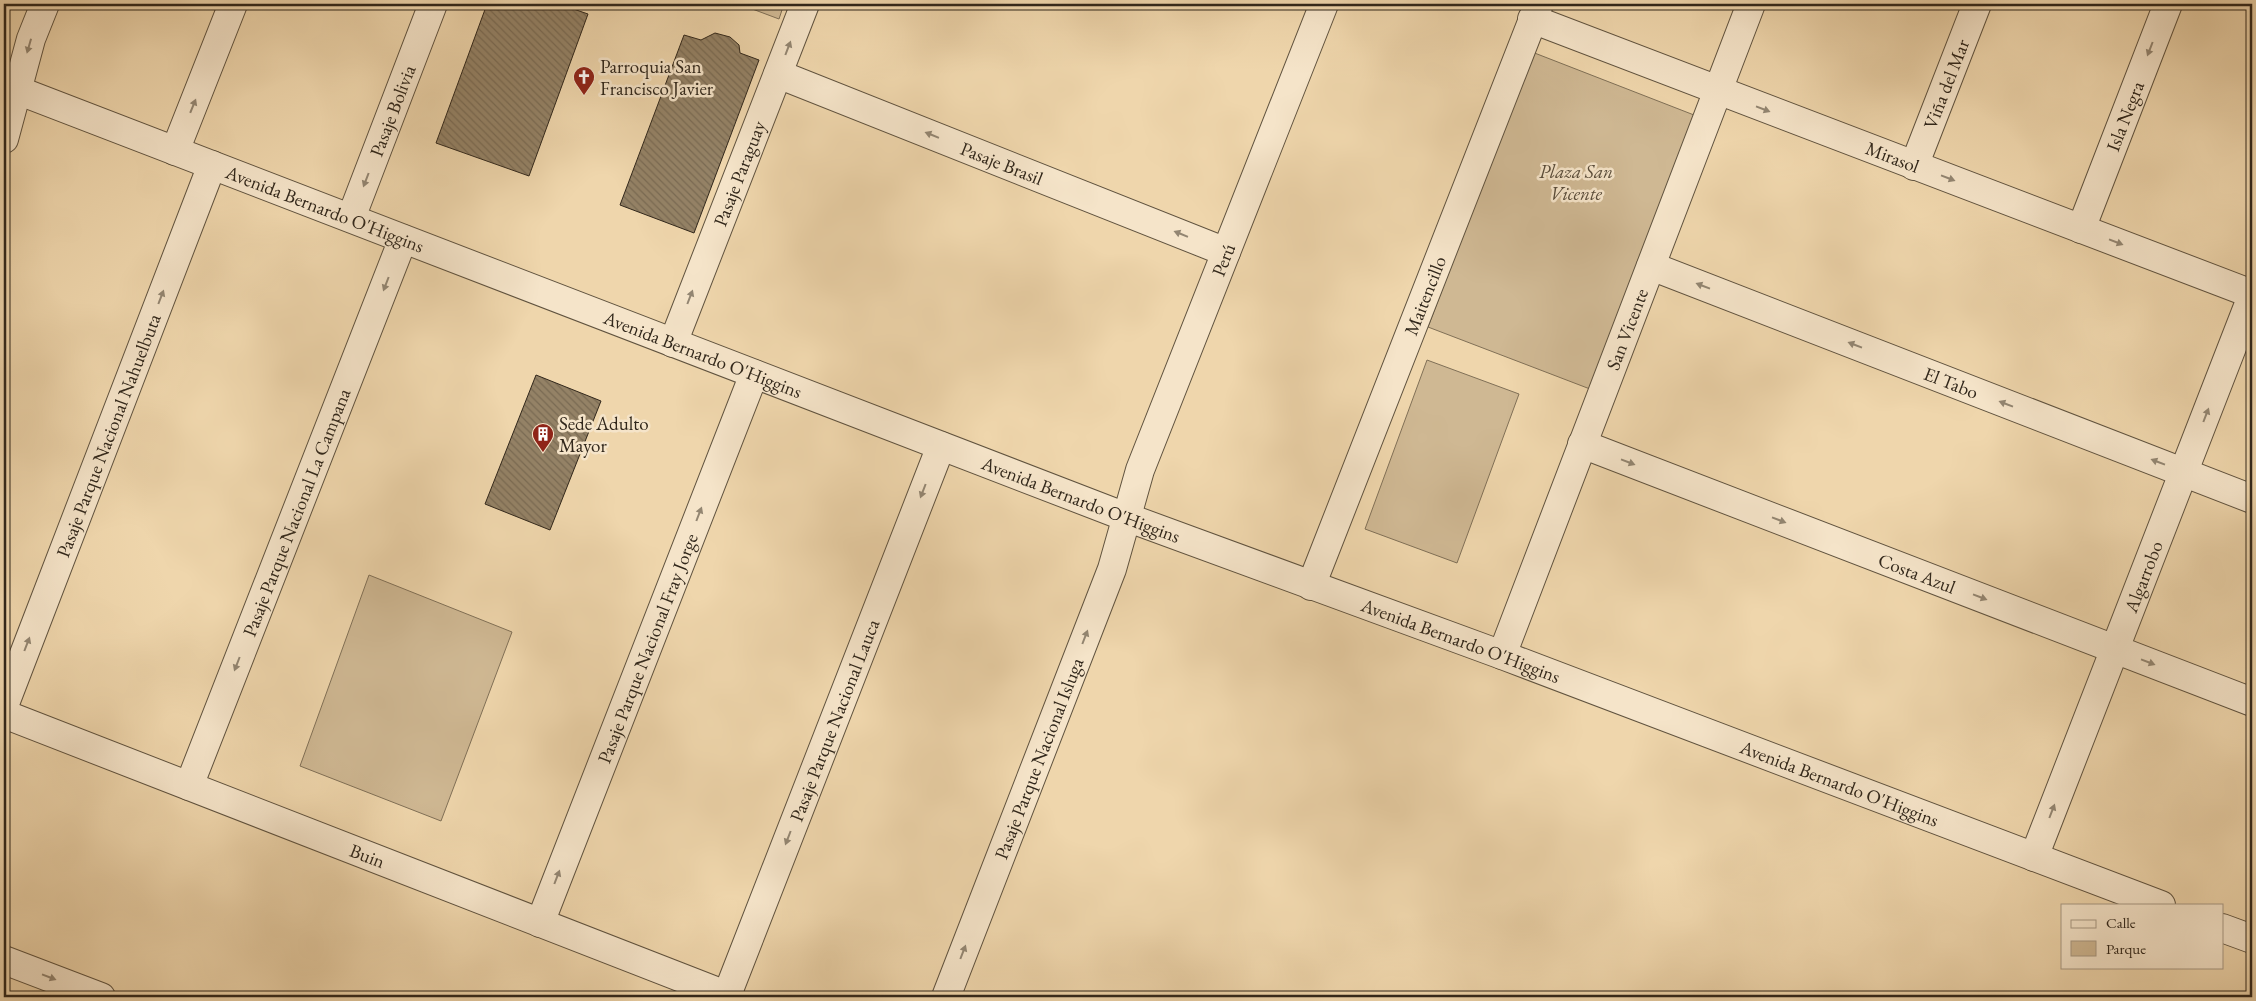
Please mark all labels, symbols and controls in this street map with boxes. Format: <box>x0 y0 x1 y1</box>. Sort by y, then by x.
street label: Viña del Mar <box>1917 35 1975 133</box>
one-way arrow <box>25 39 33 54</box>
one-way arrow <box>784 40 792 55</box>
one-way arrow <box>2146 42 2154 56</box>
place label: Parroquia San Francisco Javier <box>600 54 714 101</box>
street label: Pasaje Bolivia <box>363 61 421 160</box>
church icon: Parroquia San Francisco Javier <box>572 65 596 96</box>
street label: Isla Negra <box>2100 77 2150 155</box>
one-way arrow <box>190 98 197 113</box>
one-way arrow <box>1756 105 1770 113</box>
street label: Pasaje Paraguay <box>707 116 771 230</box>
one-way arrow <box>924 131 939 139</box>
street label: Pasaje Brasil <box>957 135 1047 191</box>
street label: Mirasol <box>1862 135 1923 178</box>
street label: Avenida Bernardo O'Higgins <box>221 159 428 258</box>
park label: Plaza San Vicente <box>1539 159 1613 206</box>
one-way arrow <box>361 173 369 187</box>
one-way arrow <box>1940 175 1955 183</box>
one-way arrow <box>1174 229 1188 237</box>
one-way arrow <box>2109 238 2124 246</box>
street label: Perú <box>1205 240 1241 280</box>
street label: Maitencillo <box>1398 252 1452 339</box>
one-way arrow <box>382 277 390 292</box>
one-way arrow <box>1695 282 1710 290</box>
street label: San Vicente <box>1600 285 1654 373</box>
one-way arrow <box>158 290 166 304</box>
one-way arrow <box>687 290 695 304</box>
street label: Avenida Bernardo O'Higgins <box>599 304 806 404</box>
street label: Pasaje Parque Nacional Nahuelbuta <box>50 309 166 561</box>
one-way arrow <box>1847 341 1862 349</box>
street label: El Tabo <box>1920 361 1982 404</box>
street label: Pasaje Parque Nacional La Campana <box>236 384 356 640</box>
one-way arrow <box>1999 399 2013 407</box>
one-way arrow <box>2202 407 2210 422</box>
place label: Sede Adulto Mayor <box>559 411 649 458</box>
building icon: Sede Adulto Mayor <box>531 422 555 453</box>
street label: Avenida Bernardo O'Higgins <box>977 450 1184 548</box>
one-way arrow <box>1621 458 1635 466</box>
one-way arrow <box>2150 458 2165 466</box>
one-way arrow <box>919 484 927 499</box>
one-way arrow <box>696 507 704 521</box>
one-way arrow <box>1772 516 1787 524</box>
street label: Pasaje Parque Nacional Fray Jorge <box>591 530 703 767</box>
street label: Algarrobo <box>2117 537 2168 617</box>
street label: Costa Azul <box>1875 547 1960 599</box>
street label: Avenida Bernardo O'Higgins <box>1357 592 1564 688</box>
one-way arrow <box>1973 594 1987 602</box>
street label: Pasaje Parque Nacional Lauca <box>783 615 885 825</box>
one-way arrow <box>1082 630 1090 644</box>
one-way arrow <box>23 636 31 651</box>
street label: Pasaje Parque Nacional Isluga <box>988 653 1089 863</box>
one-way arrow <box>233 657 241 672</box>
one-way arrow <box>2141 658 2156 666</box>
street label: Avenida Bernardo O'Higgins <box>1736 734 1942 832</box>
one-way arrow <box>2048 804 2056 818</box>
one-way arrow <box>784 831 792 846</box>
street label: Buin <box>346 837 389 874</box>
one-way arrow <box>554 870 561 885</box>
legend <box>2061 904 2224 968</box>
text: Calle <box>2106 913 2136 932</box>
text: Parque <box>2106 939 2146 958</box>
one-way arrow <box>960 945 968 959</box>
one-way arrow <box>42 973 57 981</box>

